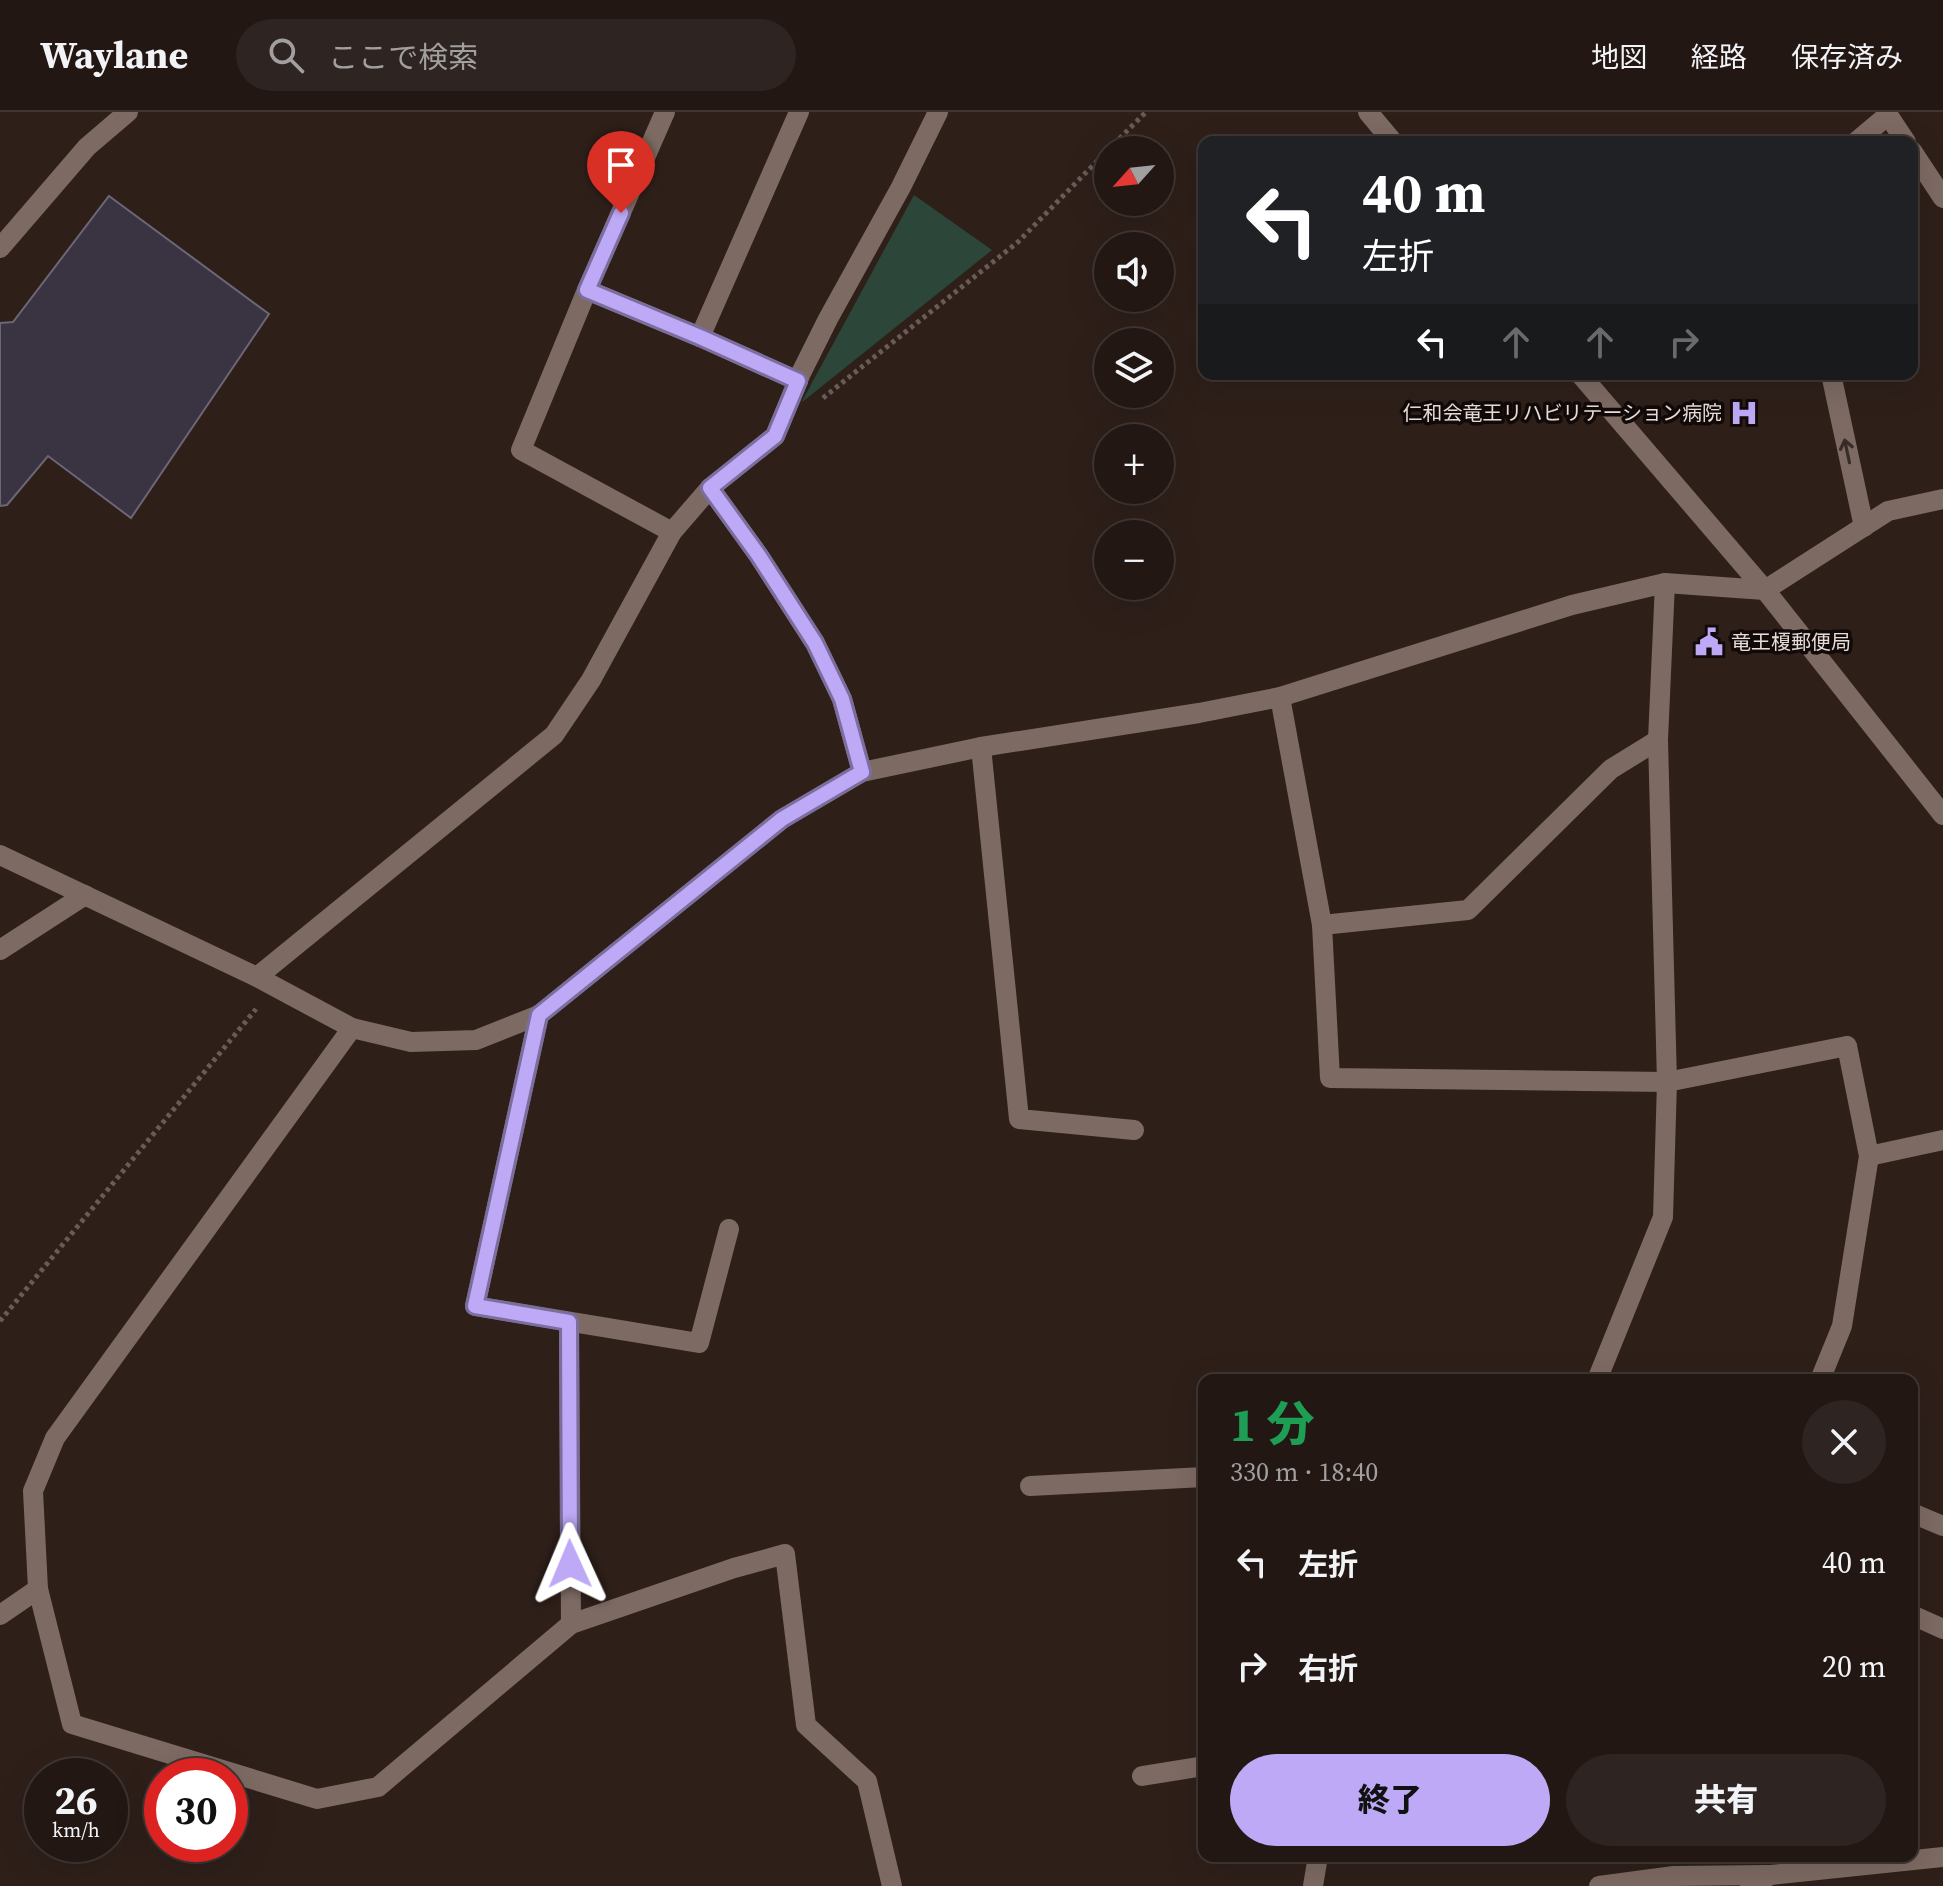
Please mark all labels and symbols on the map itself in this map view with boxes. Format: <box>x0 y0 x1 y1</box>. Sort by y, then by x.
pin <box>587 131 655 213</box>
north arrow <box>1094 136 1174 216</box>
hospital icon: 仁和会竜王リハビリテーション病院 <box>1729 398 1759 428</box>
place label: 仁和会竜王リハビリテーション病院 <box>1402 399 1722 427</box>
one-way arrow <box>1839 438 1854 464</box>
public building icon: 竜王榎郵便局 <box>1694 627 1724 657</box>
place label: 竜王榎郵便局 <box>1731 628 1851 656</box>
position arrow <box>528 1522 612 1606</box>
speed limit sign: 30 <box>144 1758 248 1862</box>

